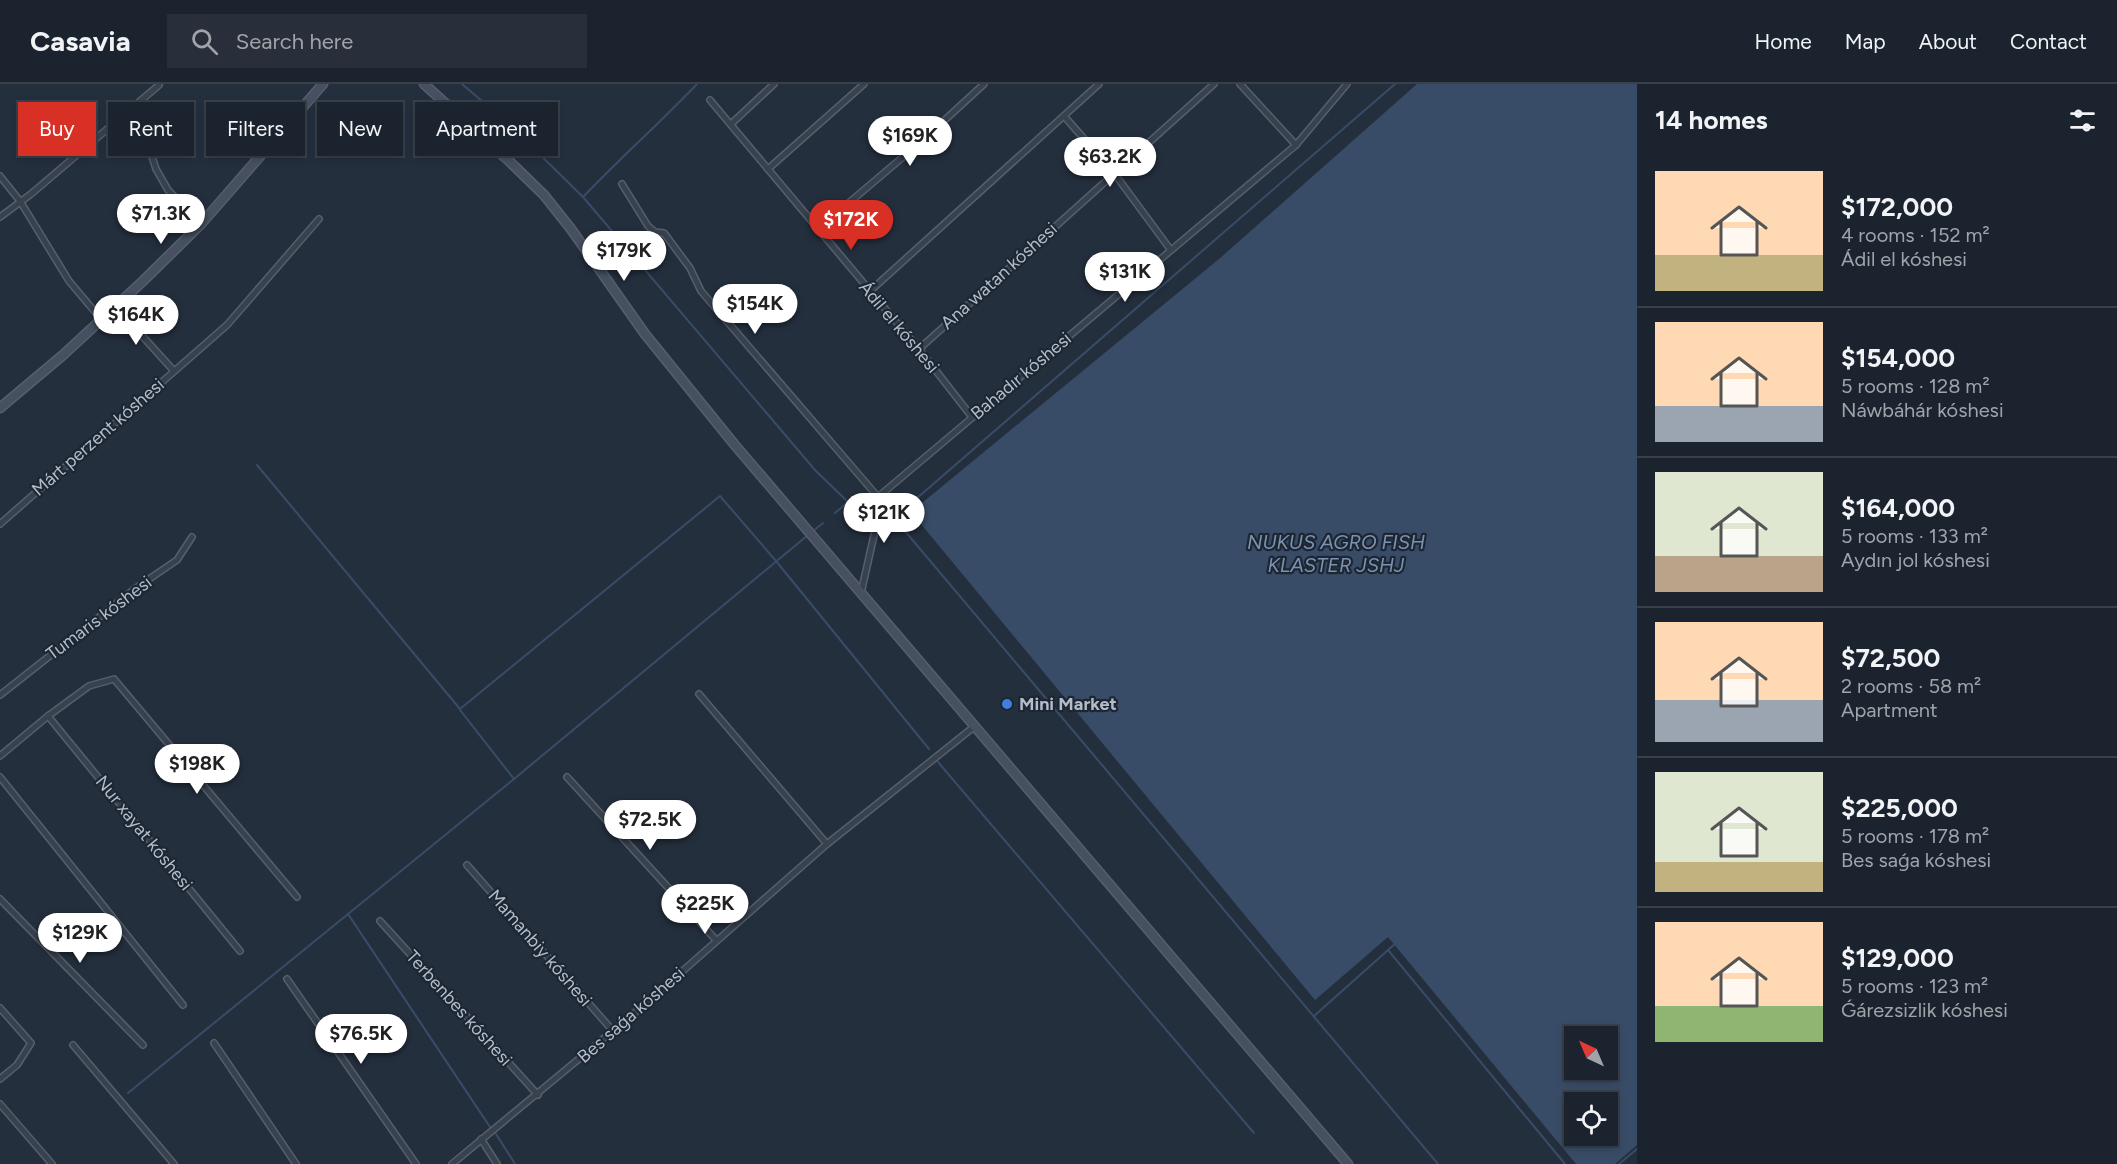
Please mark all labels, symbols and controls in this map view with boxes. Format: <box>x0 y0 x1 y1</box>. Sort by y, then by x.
search box <box>167 14 587 68</box>
text: Casavia <box>30 24 131 58</box>
icon: search <box>188 25 221 58</box>
text: Search here <box>236 28 353 55</box>
text: Home <box>1755 29 1812 54</box>
text: Map <box>1845 29 1886 54</box>
text: About <box>1919 29 1977 54</box>
text: Contact <box>2010 29 2087 54</box>
chip: Buy <box>18 102 96 156</box>
chip: Rent <box>108 102 194 156</box>
chip: Filters <box>206 102 305 156</box>
chip: New <box>317 102 403 156</box>
chip: Apartment <box>415 102 558 156</box>
text: 14 homes <box>1655 104 1768 136</box>
icon: filters <box>2066 104 2099 137</box>
pin: $169K <box>868 116 952 167</box>
text: $169K <box>882 123 938 147</box>
pin: $63.2K <box>1061 137 1159 188</box>
text: $63.2K <box>1078 144 1142 168</box>
text: $172,000 <box>1841 191 1953 223</box>
pin: $71.3K <box>112 194 210 245</box>
icon: home <box>1703 195 1775 267</box>
pin: $172K <box>809 200 893 251</box>
text: $71.3K <box>131 201 191 225</box>
text: $172K <box>823 207 879 231</box>
street label: Ana watan kóshesi <box>936 218 1062 334</box>
text: 4 rooms · 152 m² <box>1841 223 1990 247</box>
pin: $179K <box>582 231 666 282</box>
text: $179K <box>596 238 652 262</box>
text: Ádil el kóshesi <box>1841 247 1967 271</box>
pin: $131K <box>1083 252 1167 303</box>
text: $131K <box>1099 259 1151 283</box>
street label: Ádil el kóshesi <box>854 277 944 377</box>
pin: $154K <box>713 284 797 335</box>
text: $154K <box>726 291 784 315</box>
pin: $164K <box>94 295 178 346</box>
text: $164K <box>107 302 165 326</box>
street label: Bahadır kóshesi <box>966 328 1076 424</box>
text: $154,000 <box>1841 342 1955 374</box>
icon: home <box>1703 346 1775 418</box>
street label: Márt perzent kóshesi <box>27 374 169 500</box>
text: 5 rooms · 128 m² <box>1841 374 1990 398</box>
text: Náwbáhár kóshesi <box>1841 398 2004 422</box>
text: $164,000 <box>1841 492 1955 524</box>
pin: $121K <box>842 493 926 544</box>
icon: home <box>1703 496 1775 568</box>
text: $121K <box>858 500 910 524</box>
text: 5 rooms · 133 m² <box>1841 524 1988 548</box>
water label: NUKUS AGRO FISH KLASTER JSHJ <box>1247 530 1425 577</box>
text: Aydın jol kóshesi <box>1841 548 1990 572</box>
street label: Tumaris kóshesi <box>42 571 156 665</box>
text: $72,500 <box>1841 642 1940 674</box>
icon: home <box>1703 646 1775 718</box>
text: 2 rooms · 58 m² <box>1841 674 1981 698</box>
place label: Mini Market <box>1019 693 1117 715</box>
marker: Mini Market <box>1000 697 1014 711</box>
text: Apartment <box>1841 698 1938 722</box>
pin: $198K <box>155 744 239 795</box>
text: $198K <box>169 751 225 775</box>
street label: Nur xayat kóshesi <box>91 771 197 895</box>
text: $225,000 <box>1841 792 1958 824</box>
icon: home <box>1703 796 1775 868</box>
pin: $72.5K <box>601 800 699 851</box>
text: $72.5K <box>618 807 682 831</box>
text: 5 rooms · 178 m² <box>1841 824 1989 848</box>
text: Bes saǵa kóshesi <box>1841 848 1991 872</box>
pin: $225K <box>663 884 747 935</box>
street label: Mamanbiy kóshesi <box>483 885 597 1011</box>
text: $225K <box>675 891 735 915</box>
pin: $129K <box>38 913 122 964</box>
text: $129K <box>52 920 108 944</box>
text: $129,000 <box>1841 942 1954 974</box>
street label: Terbenbes kóshesi <box>401 946 517 1070</box>
icon: home <box>1703 946 1775 1018</box>
street label: Bes saǵa kóshesi <box>573 962 689 1068</box>
text: 5 rooms · 123 m² <box>1841 974 1988 998</box>
text: Ǵárezsizlik kóshesi <box>1841 998 2008 1022</box>
pin: $76.5K <box>312 1014 410 1065</box>
text: $76.5K <box>329 1021 393 1045</box>
north arrow <box>1564 1026 1618 1080</box>
map controls <box>1564 1026 1618 1146</box>
button: locate <box>1564 1092 1618 1146</box>

